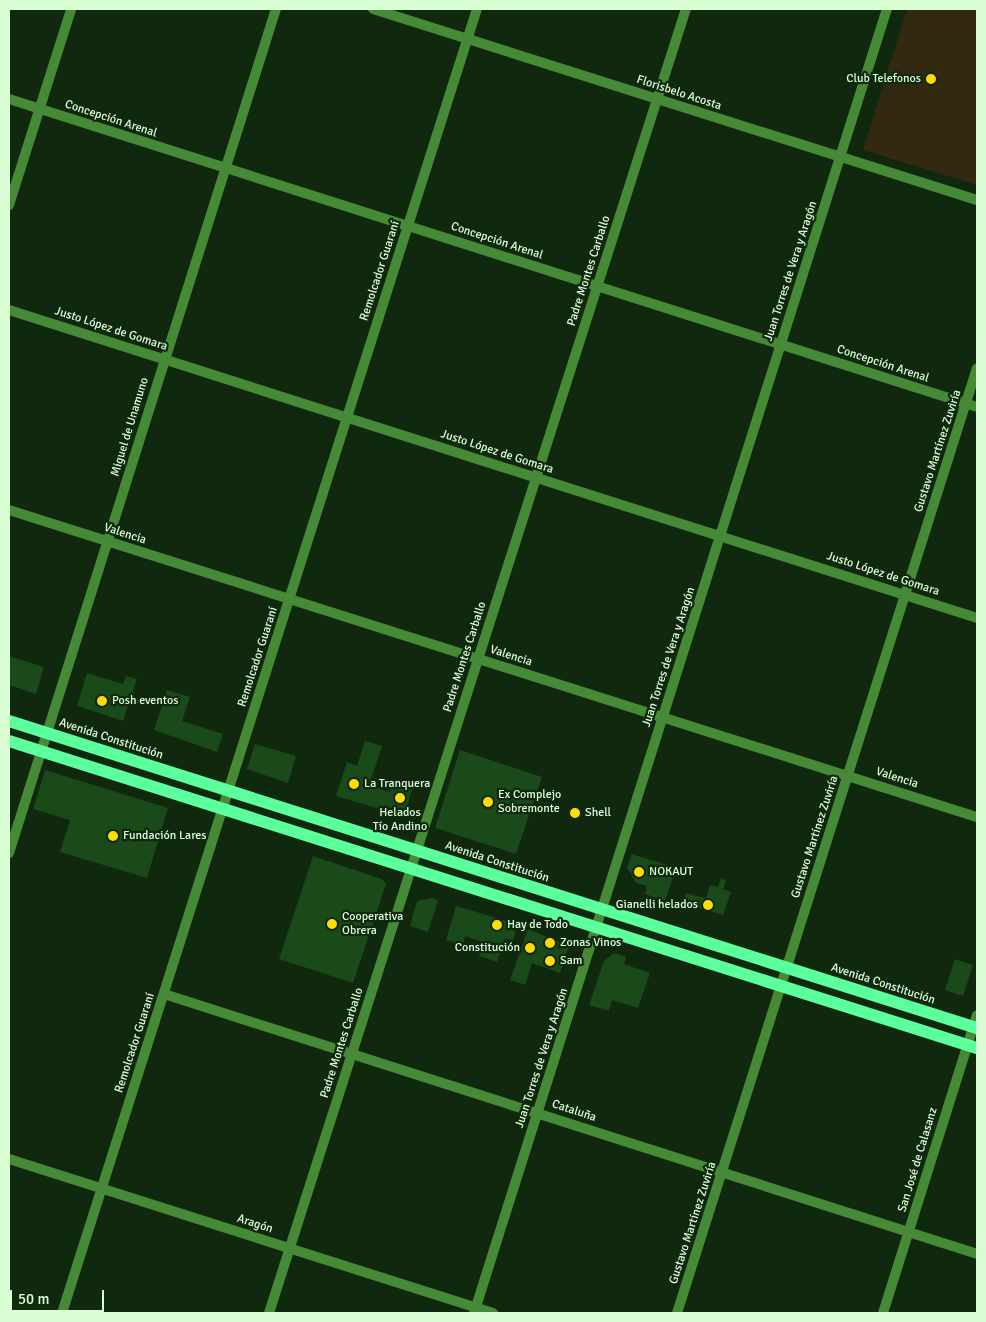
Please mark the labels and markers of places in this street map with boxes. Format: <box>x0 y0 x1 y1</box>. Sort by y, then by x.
place label: Club Telefonos <box>846 72 921 86</box>
marker: Club Telefonos <box>925 73 937 85</box>
place label: Posh eventos <box>112 694 178 708</box>
marker: Posh eventos <box>96 695 108 707</box>
place label: La Tranquera <box>364 777 430 791</box>
marker: La Tranquera <box>348 778 360 790</box>
place label: Ex Complejo Sobremonte <box>498 788 561 816</box>
marker: Helados Tío Andino <box>394 792 406 804</box>
marker: Ex Complejo Sobremonte <box>482 796 494 808</box>
place label: Helados Tío Andino <box>373 806 427 834</box>
place label: Shell <box>585 806 611 820</box>
marker: Shell <box>569 807 581 819</box>
place label: Fundación Lares <box>123 829 207 843</box>
marker: Fundación Lares <box>107 830 119 842</box>
place label: NOKAUT <box>649 865 693 879</box>
marker: NOKAUT <box>633 866 645 878</box>
place label: Gianelli helados <box>616 898 698 912</box>
marker: Gianelli helados <box>702 899 714 911</box>
place label: Cooperativa Obrera <box>342 910 403 938</box>
marker: Cooperativa Obrera <box>326 918 338 930</box>
place label: Hay de Todo <box>507 918 568 932</box>
marker: Hay de Todo <box>491 919 503 931</box>
place label: Zonas Vinos <box>560 936 621 950</box>
marker: Zonas Vinos <box>544 937 556 949</box>
place label: Constitución <box>455 941 520 955</box>
marker: Constitución <box>524 942 536 954</box>
place label: Sam <box>560 954 582 968</box>
marker: Sam <box>544 955 556 967</box>

